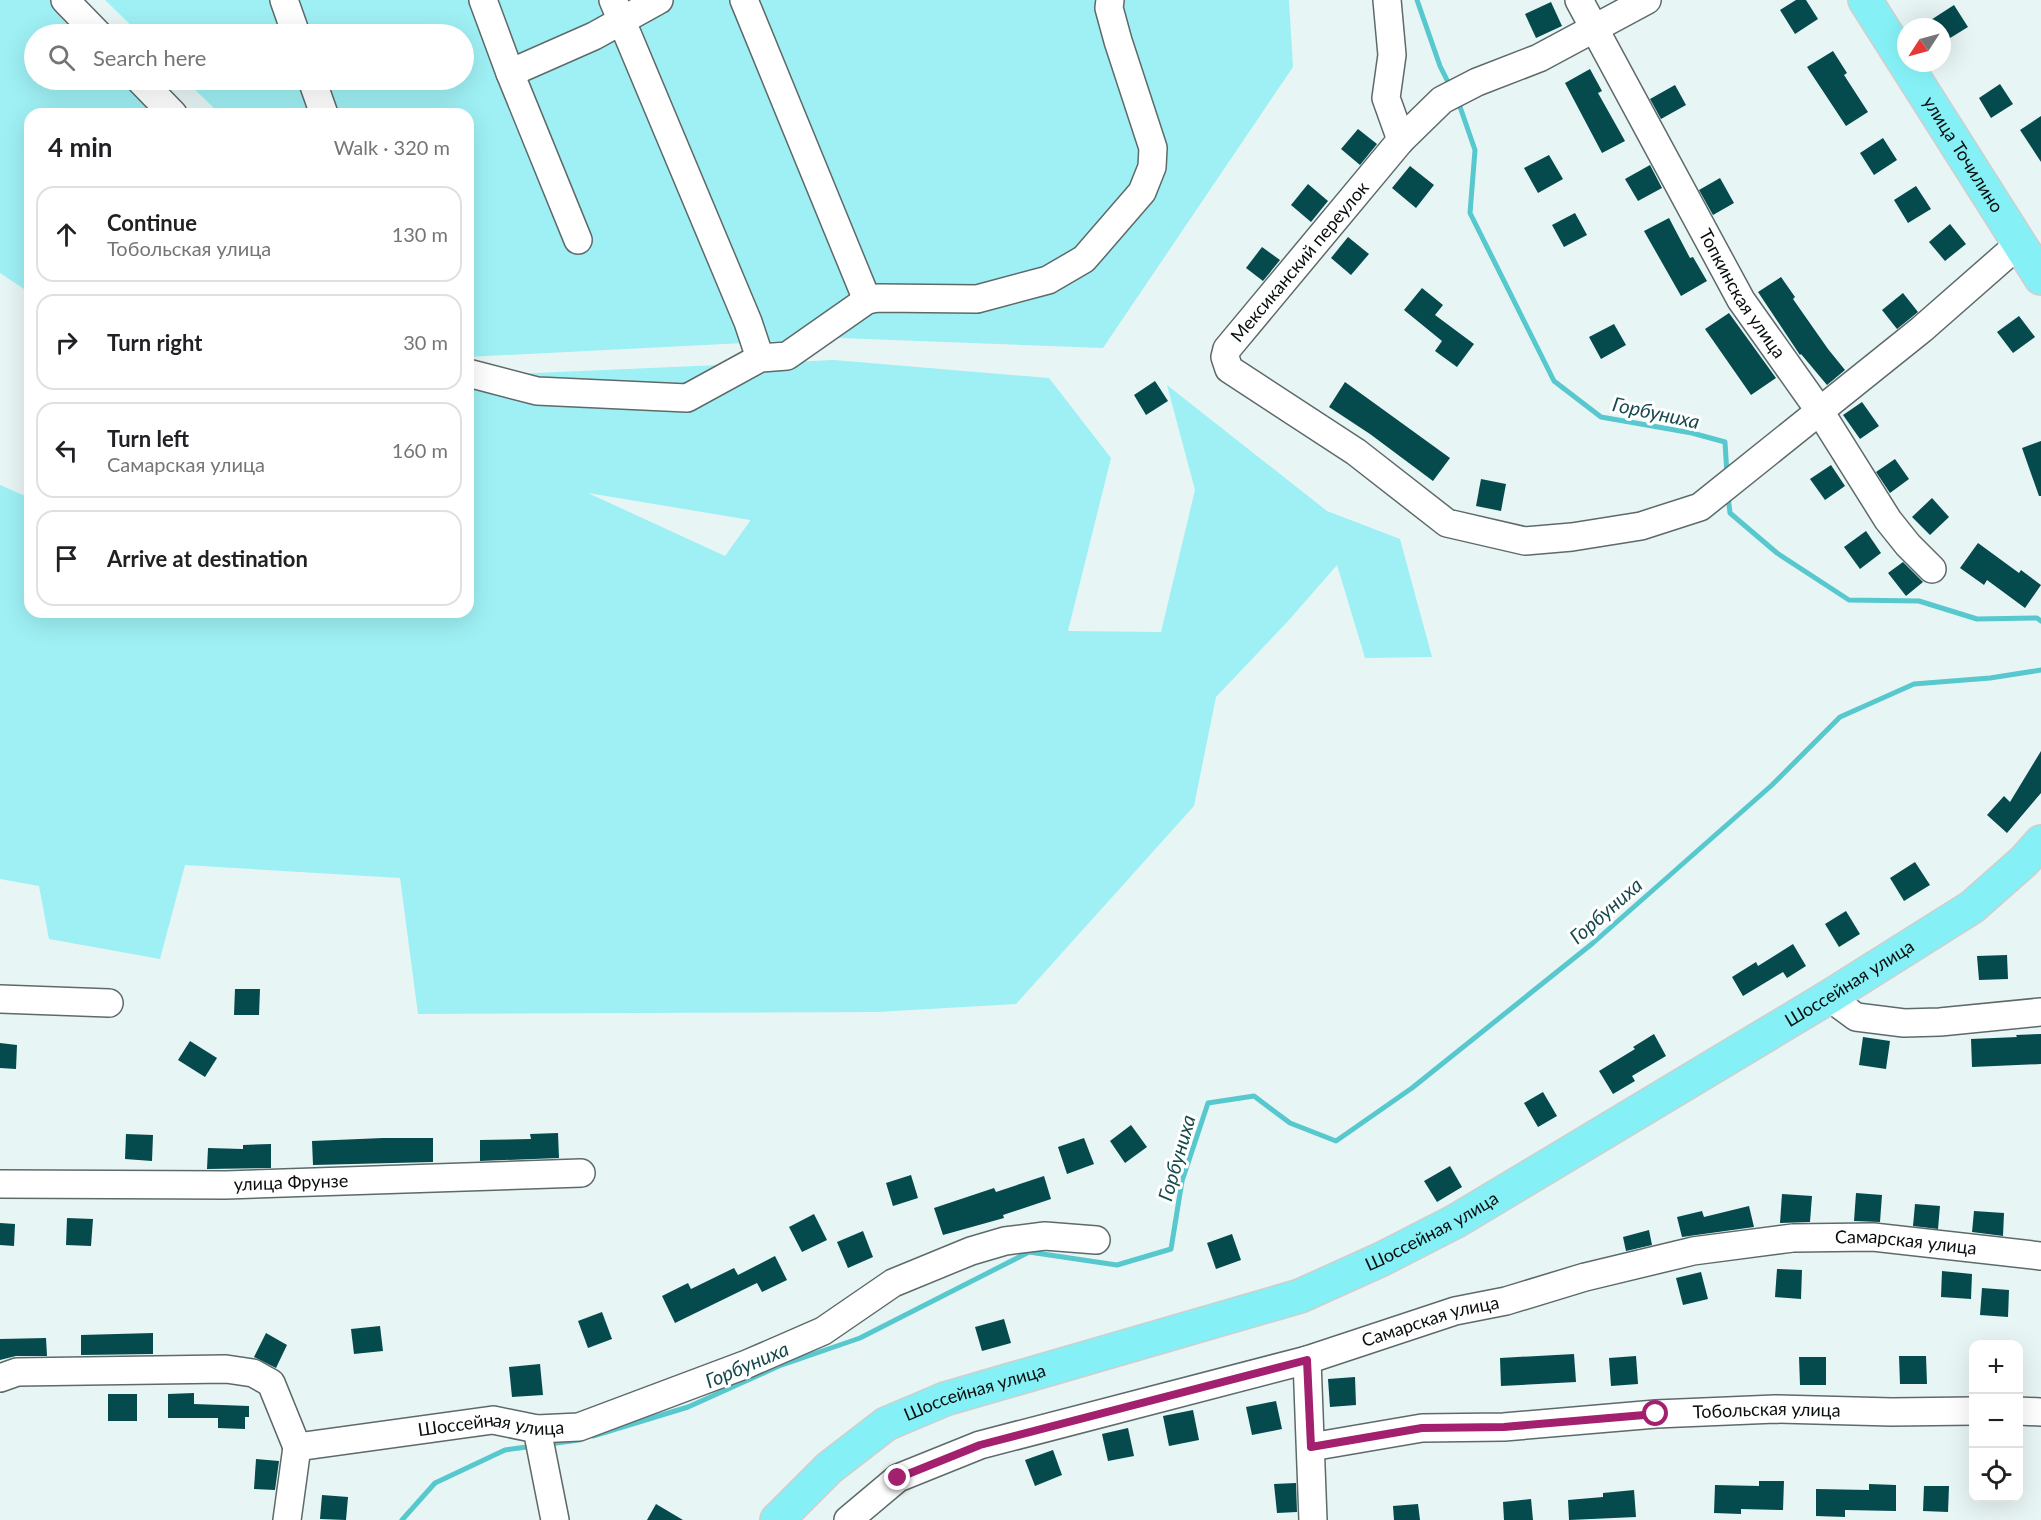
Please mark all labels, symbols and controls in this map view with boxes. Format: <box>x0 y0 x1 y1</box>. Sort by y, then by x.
north arrow <box>1897 18 1951 72</box>
search box <box>24 24 474 90</box>
icon: search <box>45 41 78 74</box>
text: Search here <box>93 44 206 71</box>
street label: улица Точилино <box>1919 92 2009 216</box>
text: 4 min <box>48 131 112 163</box>
text: Walk · 320 m <box>334 135 450 159</box>
street label: Мексиканский переулок <box>1226 176 1373 346</box>
text: Continue <box>107 209 197 236</box>
icon: ahead <box>50 218 83 251</box>
text: 130 m <box>392 222 448 246</box>
street label: Топкинская улица <box>1695 225 1791 362</box>
text: Тобольская улица <box>107 236 271 260</box>
icon: right <box>50 326 83 359</box>
text: Turn right <box>107 329 202 356</box>
text: 30 m <box>403 330 448 354</box>
water label: Горбуниха <box>1611 391 1702 433</box>
text: Turn left <box>107 425 189 452</box>
icon: left <box>50 434 83 467</box>
text: 160 m <box>392 438 448 462</box>
text: Самарская улица <box>107 452 265 476</box>
icon: arrive <box>50 542 83 575</box>
text: Arrive at destination <box>107 545 308 572</box>
water label: Горбуниха <box>1564 872 1647 948</box>
street label: Шоссейная улица <box>1780 934 1918 1031</box>
water label: Горбуниха <box>1152 1112 1200 1203</box>
street label: улица Фрунзе <box>233 1169 349 1195</box>
street label: Шоссейная улица <box>1361 1186 1502 1275</box>
street label: Самарская улица <box>1835 1225 1978 1259</box>
street label: Самарская улица <box>1359 1291 1501 1351</box>
water label: Горбуниха <box>701 1336 792 1392</box>
map controls <box>1969 1340 2023 1502</box>
button: + <box>1969 1340 2023 1394</box>
street label: Шоссейная улица <box>900 1358 1048 1425</box>
button: − <box>1969 1394 2023 1448</box>
street label: Тобольская улица <box>1692 1397 1841 1422</box>
route start <box>1642 1400 1668 1426</box>
street label: Шоссейная улица <box>416 1408 565 1440</box>
button: locate <box>1969 1448 2023 1502</box>
route end <box>884 1464 910 1490</box>

